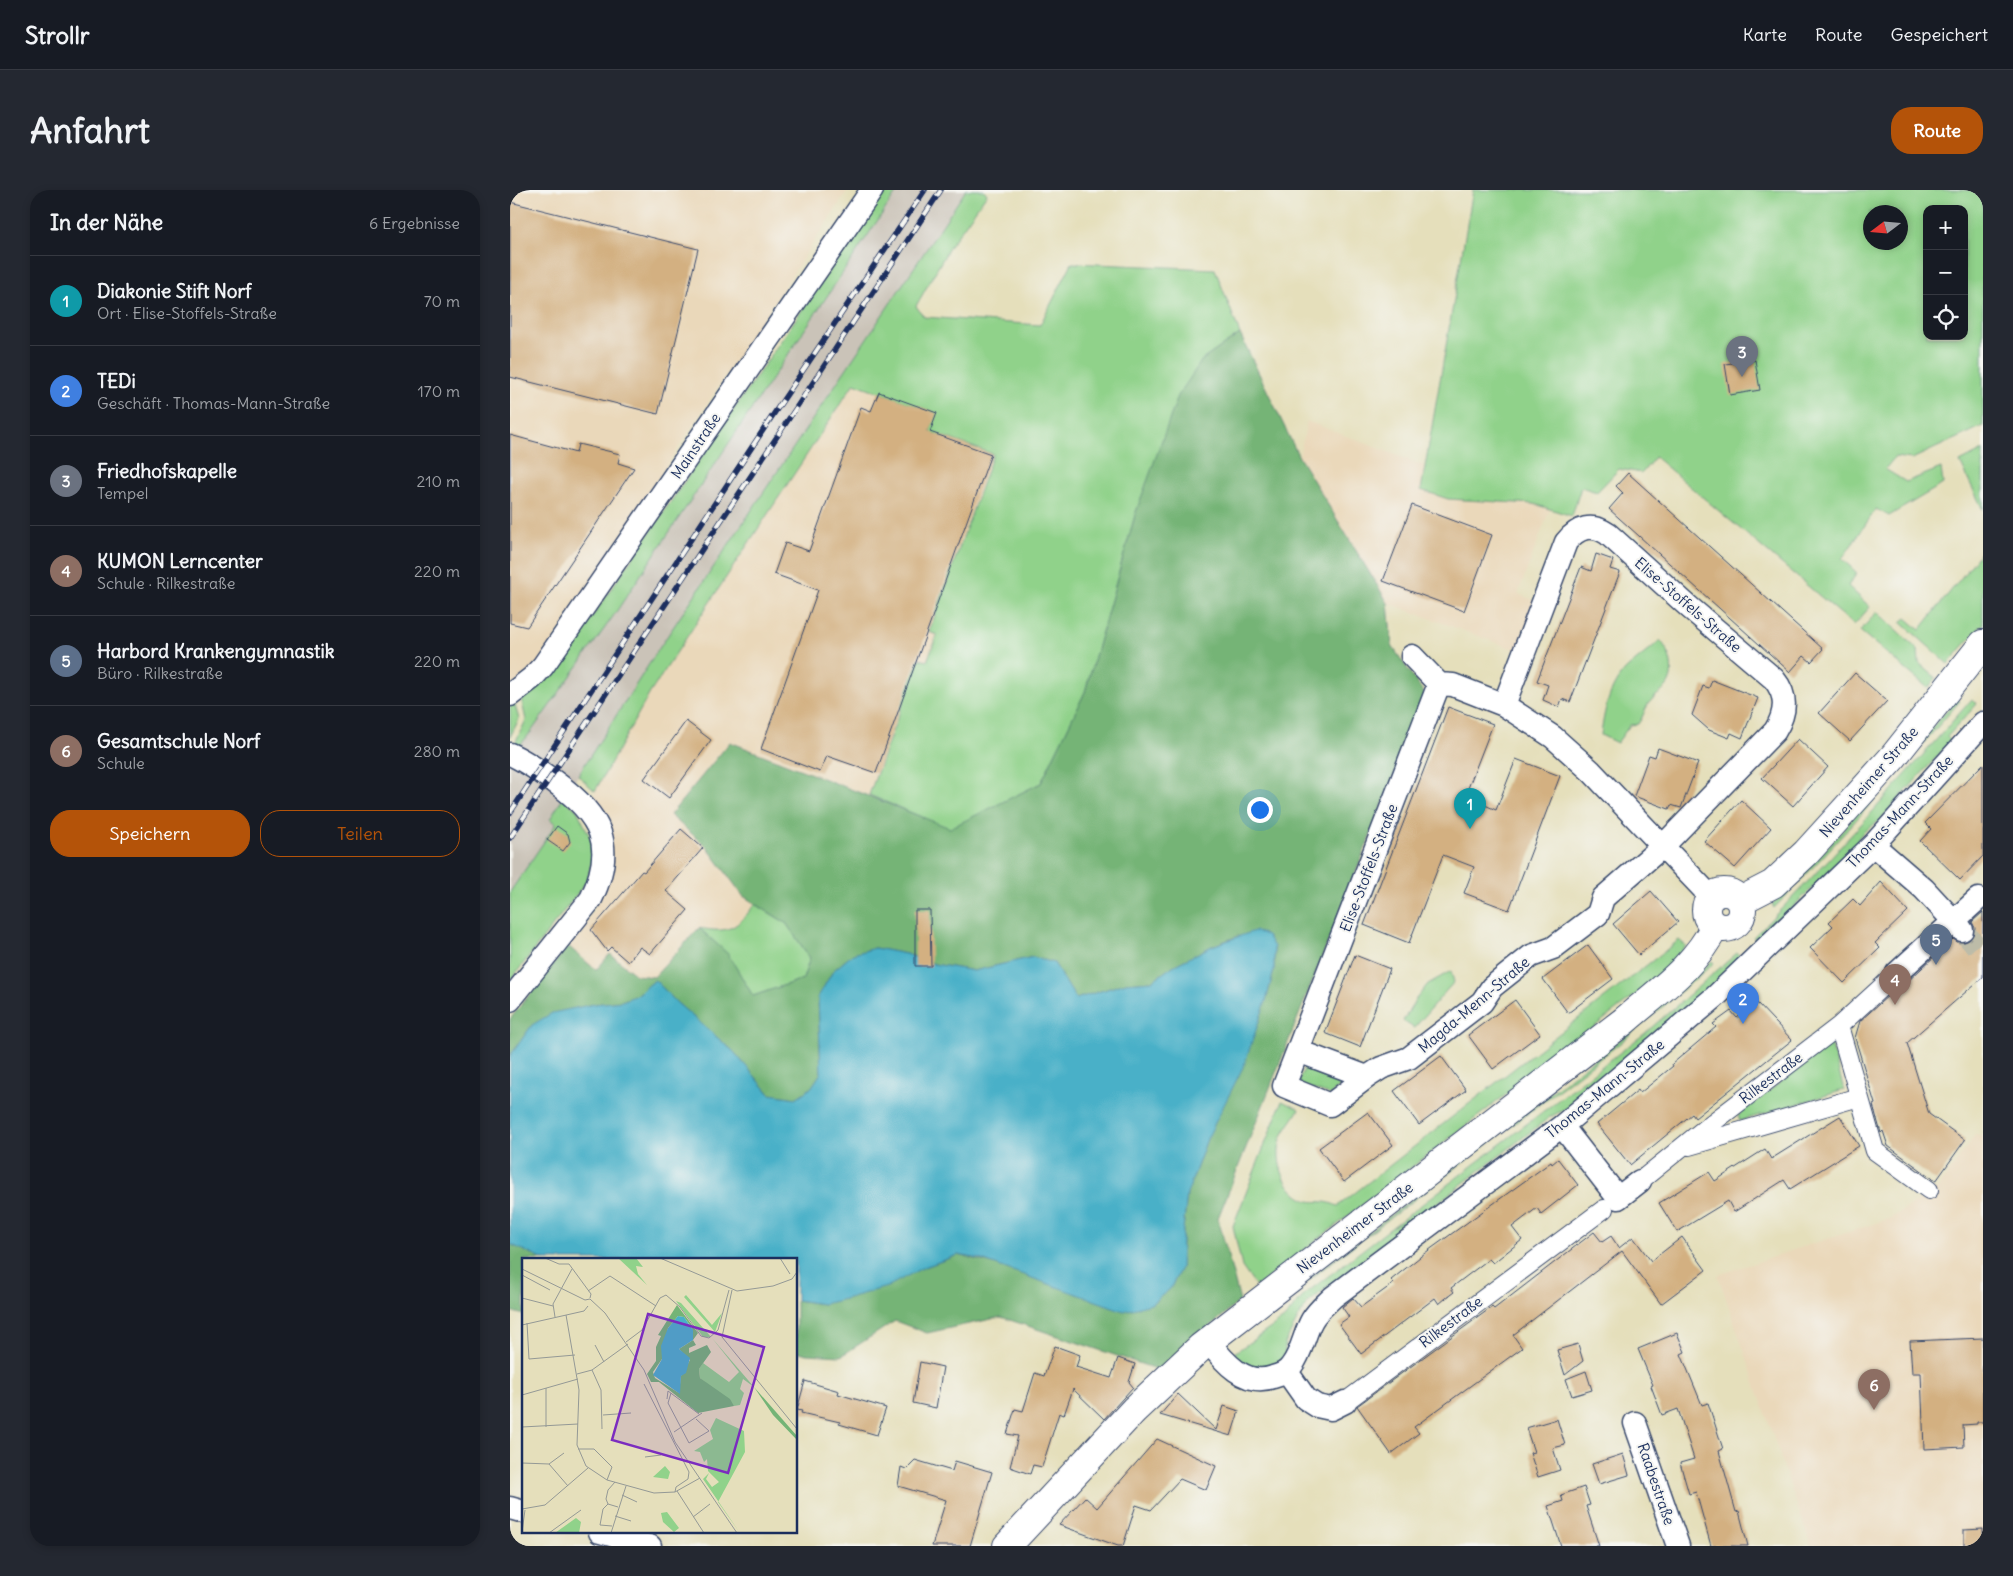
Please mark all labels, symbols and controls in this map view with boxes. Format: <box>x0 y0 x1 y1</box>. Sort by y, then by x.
text: Strollr <box>25 20 90 50</box>
text: Karte <box>1743 23 1787 46</box>
text: Route <box>1815 23 1862 46</box>
text: Gespeichert <box>1890 23 1988 46</box>
button: Route <box>1891 107 1983 154</box>
text: Anfahrt <box>30 108 150 152</box>
north arrow <box>1863 205 1908 250</box>
map controls <box>1923 205 1968 340</box>
button: + <box>1923 205 1968 250</box>
text: In der Nähe <box>50 209 163 236</box>
text: 6 Ergebnisse <box>369 213 460 233</box>
button: − <box>1923 250 1968 295</box>
text: Diakonie Stift Norf <box>97 279 251 303</box>
text: 1 <box>63 291 69 311</box>
text: 70 m <box>424 291 460 311</box>
button: locate <box>1923 295 1968 340</box>
text: Ort · Elise-Stoffels-Straße <box>97 303 277 323</box>
pin: 3 <box>1726 336 1758 377</box>
text: TEDi <box>97 369 136 393</box>
text: 2 <box>62 381 70 401</box>
text: 170 m <box>417 381 460 401</box>
text: Geschäft · Thomas-Mann-Straße <box>97 393 330 413</box>
street label: Mainstraße <box>667 409 725 482</box>
text: Friedhofskapelle <box>97 459 237 483</box>
text: 3 <box>61 471 71 491</box>
text: 210 m <box>417 471 460 491</box>
text: Tempel <box>97 483 148 503</box>
text: KUMON Lerncenter <box>97 549 263 573</box>
street label: Elise-Stoffels-Straße <box>1631 553 1746 656</box>
text: 4 <box>61 561 71 581</box>
text: 220 m <box>414 561 460 581</box>
text: Schule · Rilkestraße <box>97 573 235 593</box>
text: Harbord Krankengymnastik <box>97 639 334 663</box>
text: 5 <box>61 651 71 671</box>
text: 220 m <box>414 651 460 671</box>
text: Büro · Rilkestraße <box>97 663 223 683</box>
street label: Nievenheimer Straße <box>1815 722 1922 841</box>
text: Gesamtschule Norf <box>97 729 260 753</box>
text: 6 <box>61 741 71 761</box>
text: 280 m <box>414 741 460 761</box>
street label: Thomas-Mann-Straße <box>1842 751 1957 872</box>
text: Schule <box>97 753 145 773</box>
pin: 1 <box>1454 788 1486 829</box>
your location <box>1247 797 1273 823</box>
street label: Elise-Stoffels-Straße <box>1335 801 1402 934</box>
button: Speichern <box>50 810 250 857</box>
button: Teilen <box>260 810 460 857</box>
pin: 5 <box>1920 924 1952 965</box>
street label: Magda-Menn-Straße <box>1414 952 1533 1057</box>
pin: 4 <box>1879 964 1911 1005</box>
pin: 2 <box>1727 983 1759 1024</box>
street label: Thomas-Mann-Straße <box>1541 1035 1668 1142</box>
street label: Rilkestraße <box>1735 1048 1806 1108</box>
street label: Nievenheimer Straße <box>1293 1178 1417 1278</box>
inset map <box>522 1258 798 1534</box>
street label: Rilkestraße <box>1415 1292 1486 1352</box>
pin: 6 <box>1858 1369 1890 1410</box>
street label: Raabestraße <box>1634 1440 1679 1527</box>

